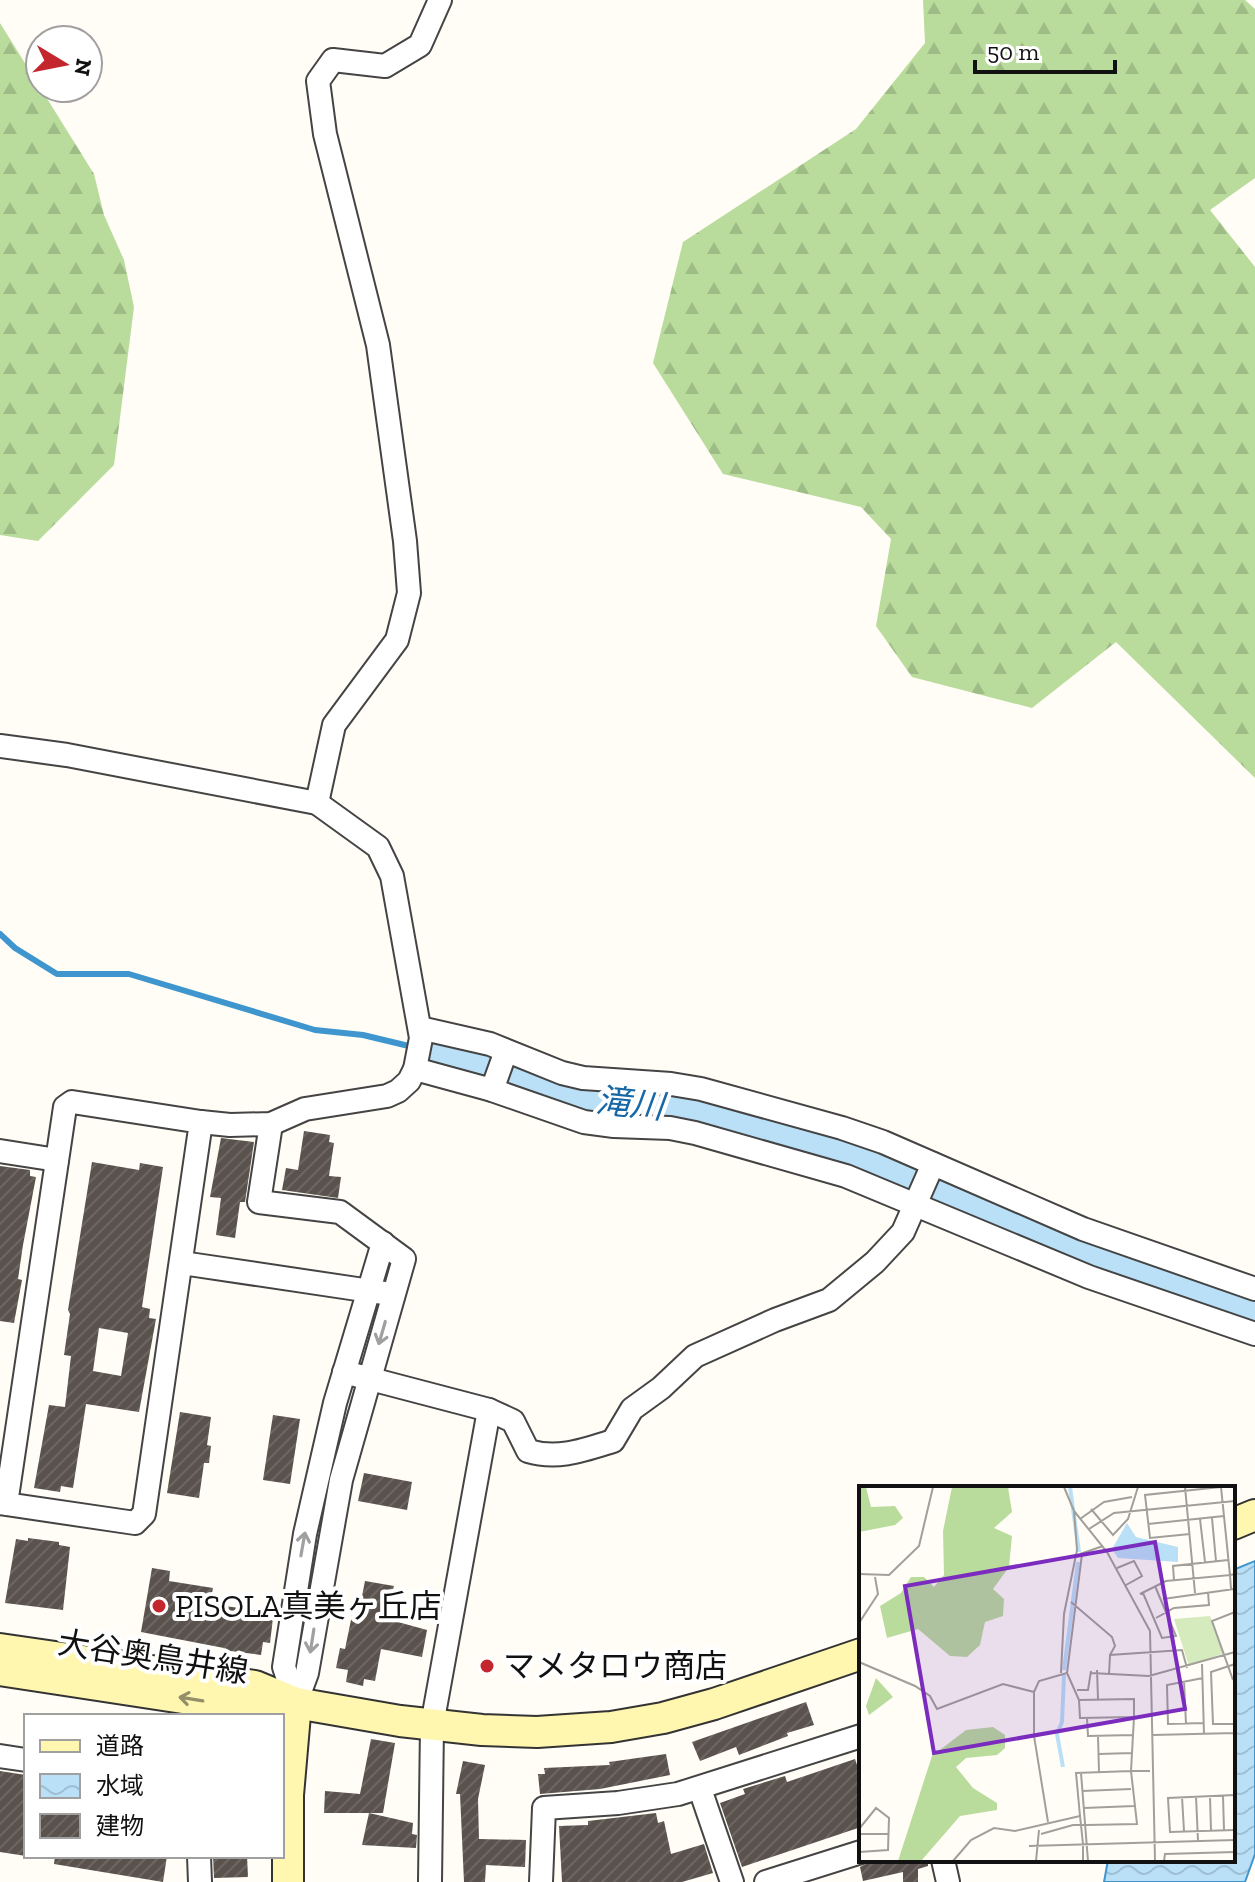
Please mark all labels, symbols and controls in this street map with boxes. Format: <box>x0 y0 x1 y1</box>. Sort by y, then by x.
north arrow <box>24 24 104 104</box>
scale bar <box>975 24 1115 74</box>
text: 50 m <box>987 37 1040 66</box>
text: N <box>68 57 98 78</box>
water label: 滝川 <box>594 1080 669 1128</box>
one-way arrow <box>374 1320 389 1346</box>
inset map <box>859 1486 1235 1862</box>
one-way arrow <box>296 1532 311 1557</box>
place label: PISOLA真美ヶ丘店 <box>175 1587 442 1625</box>
marker: PISOLA真美ヶ丘店 <box>150 1597 168 1615</box>
street label: 大谷奥鳥井線 <box>55 1623 251 1691</box>
one-way arrow <box>304 1628 319 1653</box>
place label: マメタロウ商店 <box>503 1647 727 1685</box>
marker: マメタロウ商店 <box>478 1657 496 1675</box>
one-way arrow <box>179 1691 204 1706</box>
legend <box>24 1714 284 1858</box>
text: 道路 <box>96 1731 144 1760</box>
text: 水域 <box>96 1771 144 1800</box>
text: 建物 <box>96 1811 144 1840</box>

